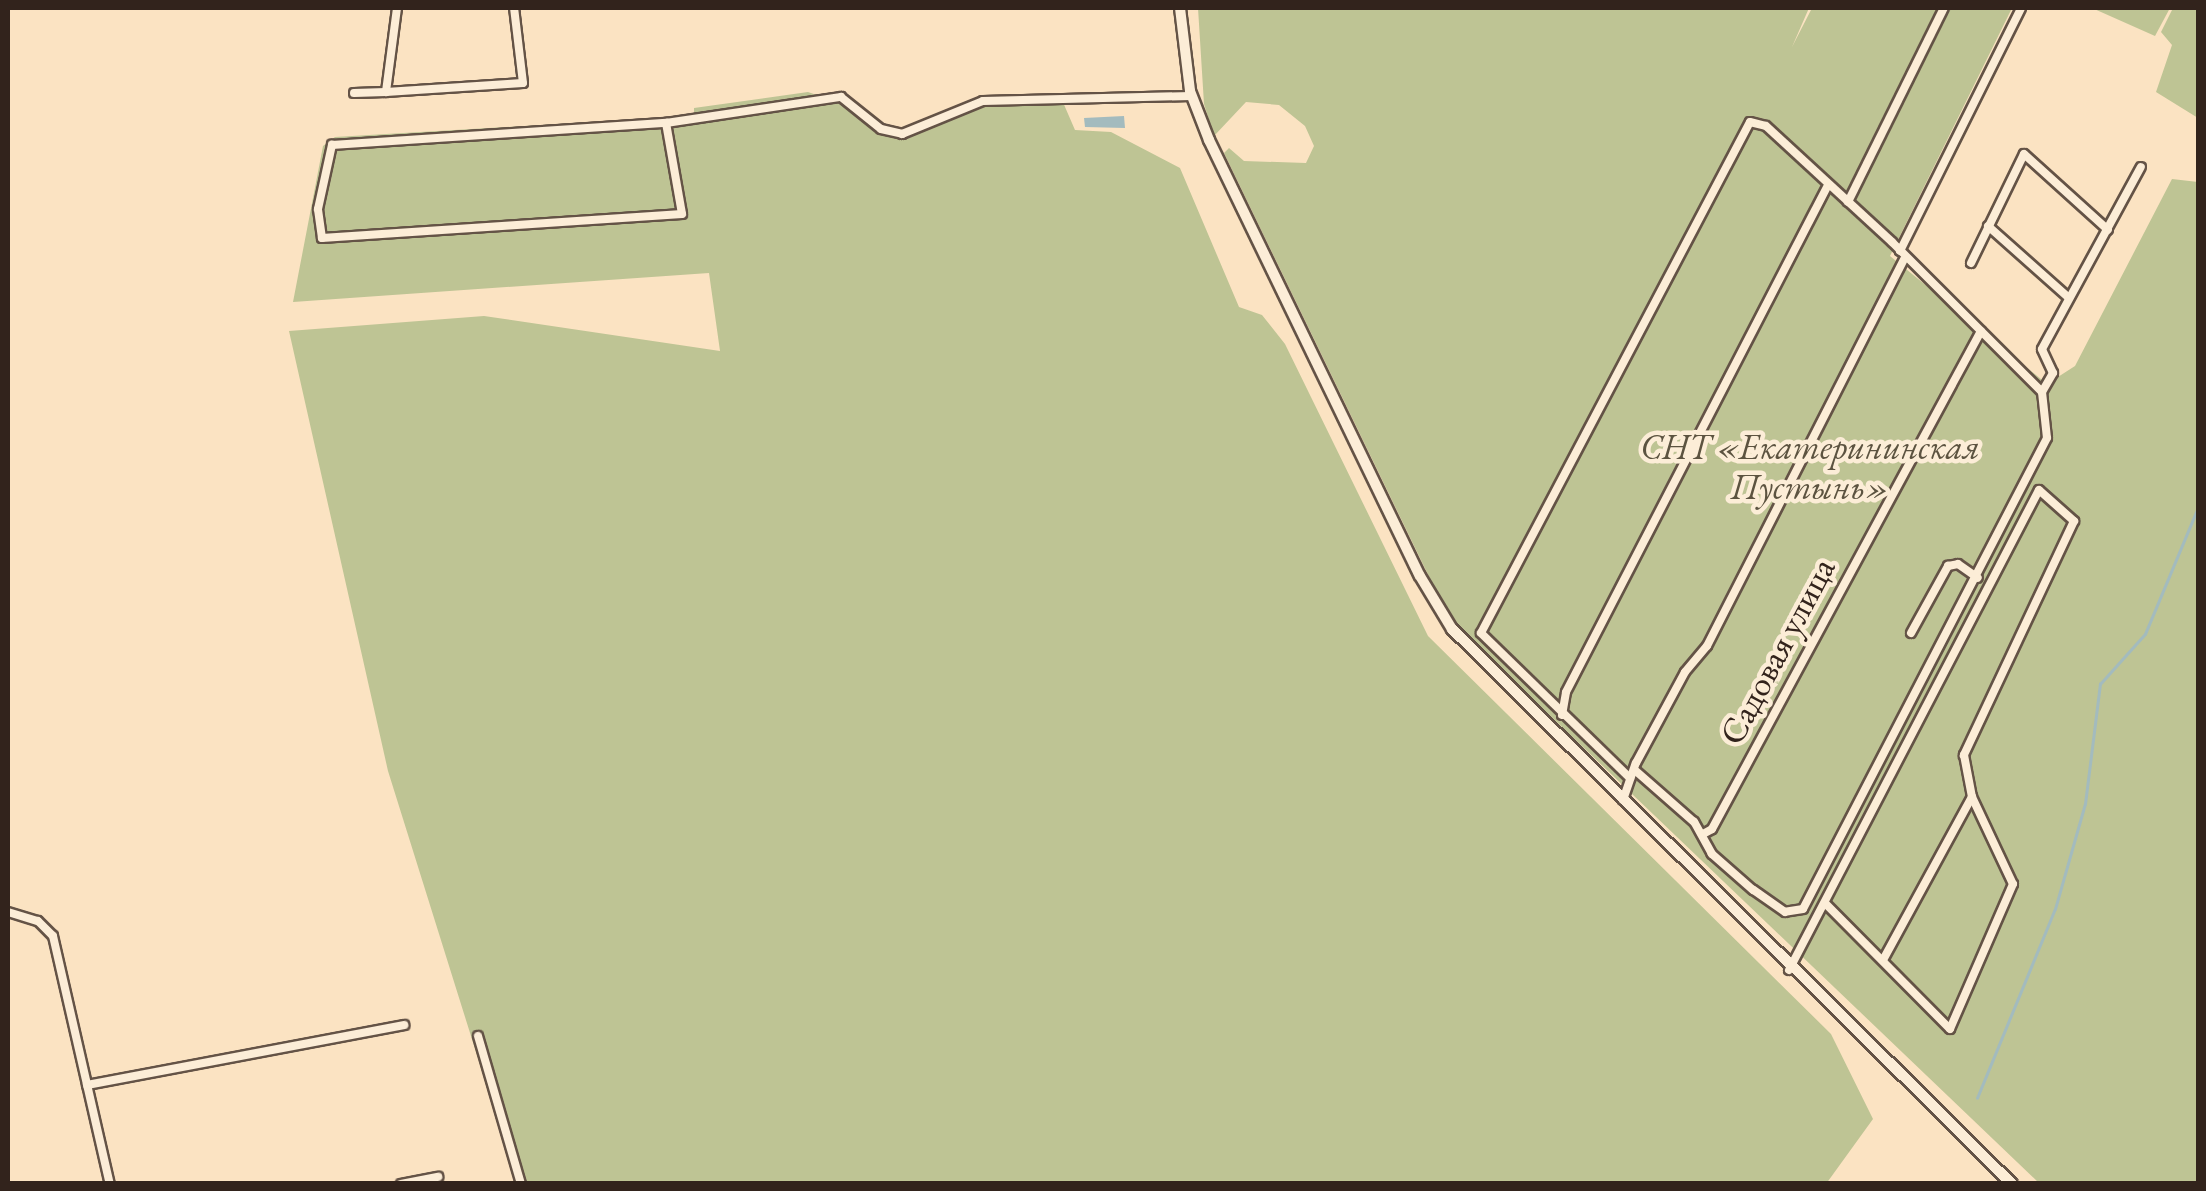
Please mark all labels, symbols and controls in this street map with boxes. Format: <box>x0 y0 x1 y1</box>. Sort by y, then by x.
park label: СНТ «Екатерининская Пустынь» <box>1640 426 1980 508</box>
street label: Садовая улица <box>1710 551 1844 751</box>

